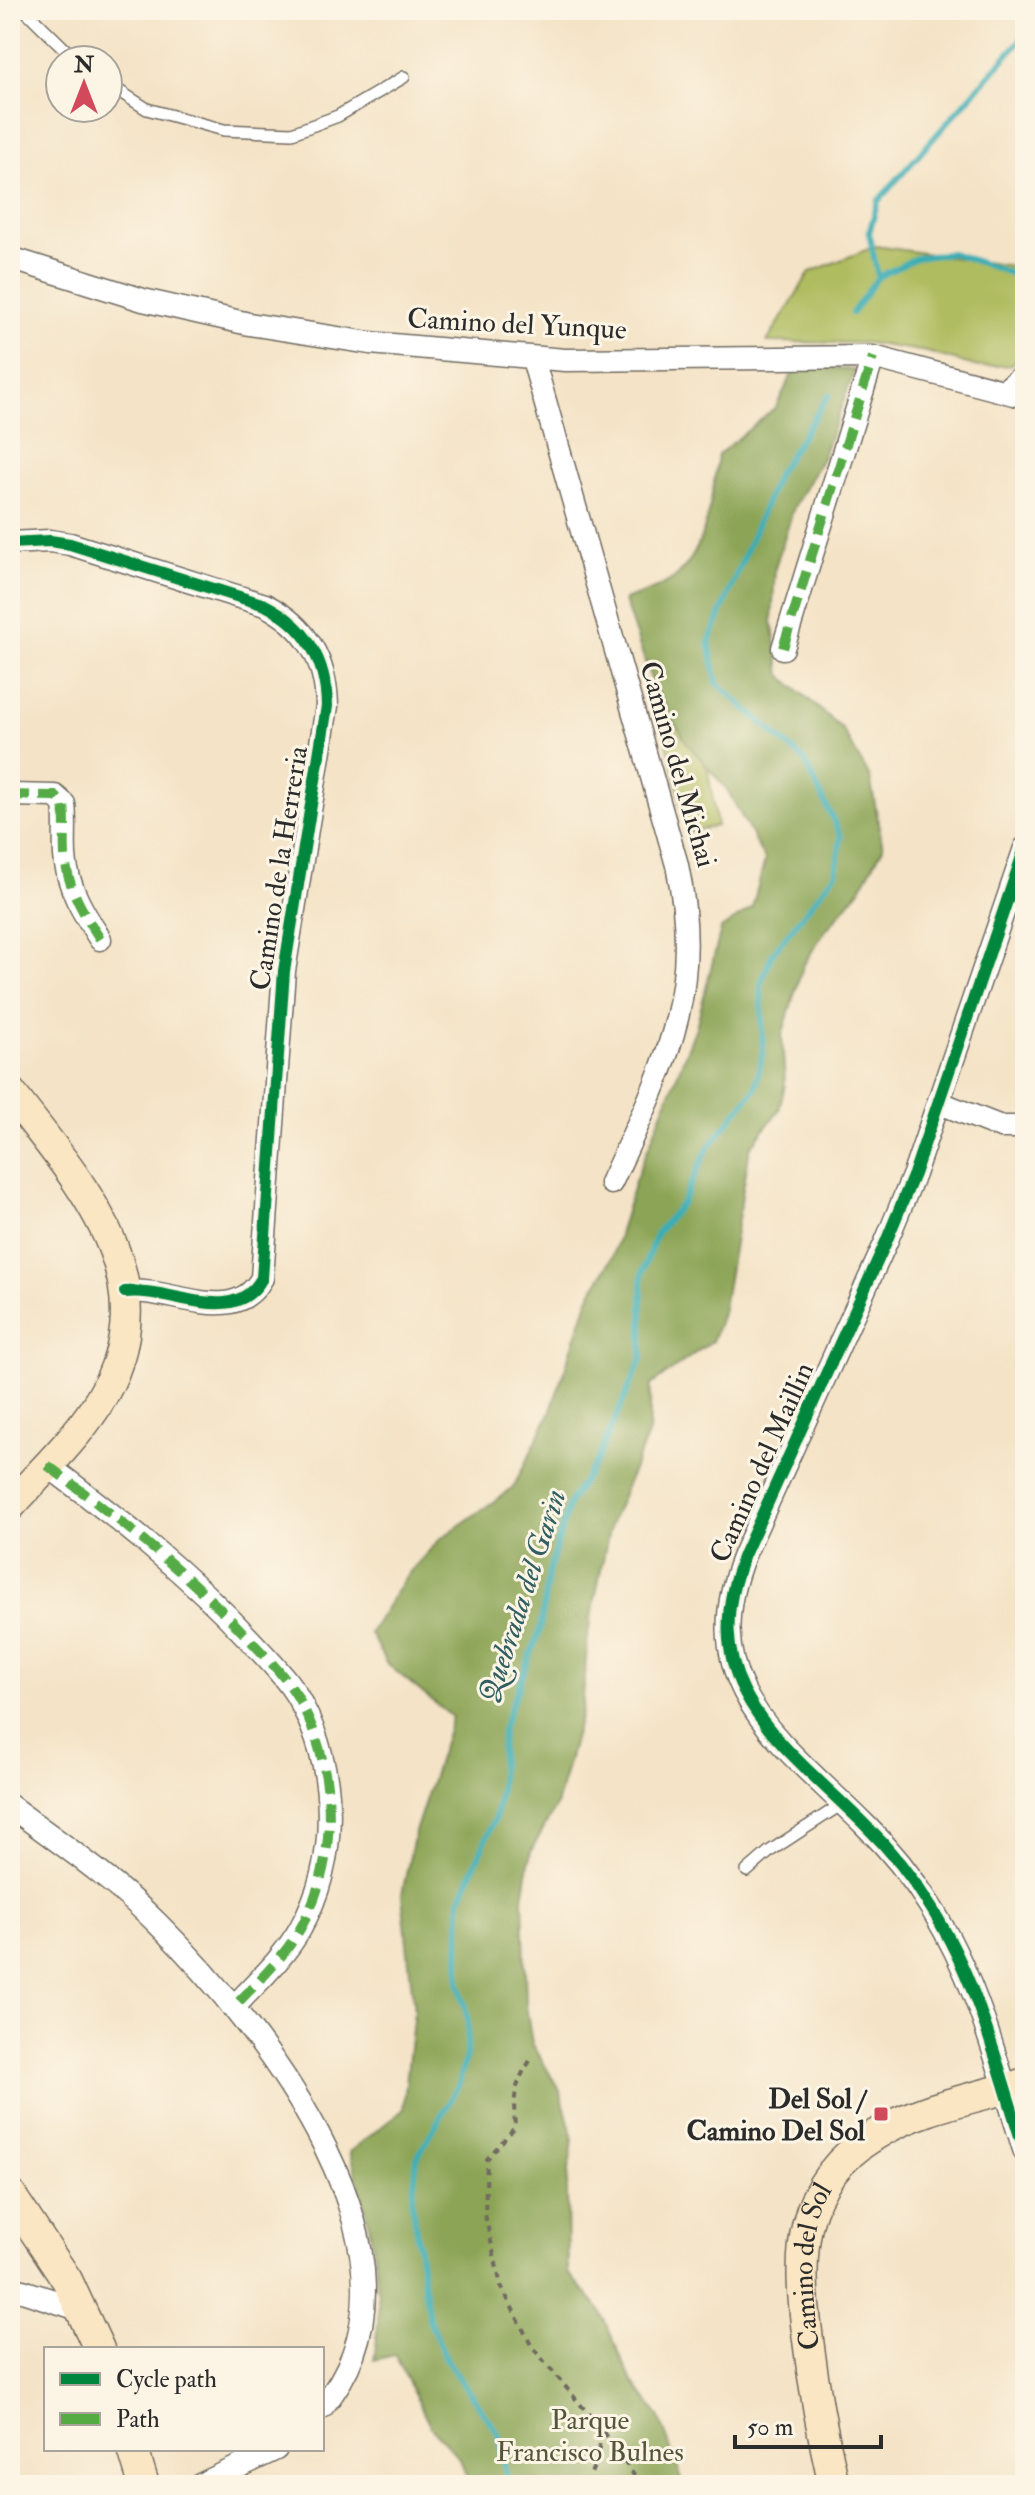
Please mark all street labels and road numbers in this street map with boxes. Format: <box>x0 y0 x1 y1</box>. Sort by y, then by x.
street label: Camino del Yunque <box>406 301 628 348</box>
street label: Camino del Michai <box>631 657 724 871</box>
street label: Camino de la Herreria <box>243 743 316 993</box>
street label: Camino del Maillin <box>703 1357 822 1568</box>
street label: Camino del Sol <box>786 2177 840 2352</box>

